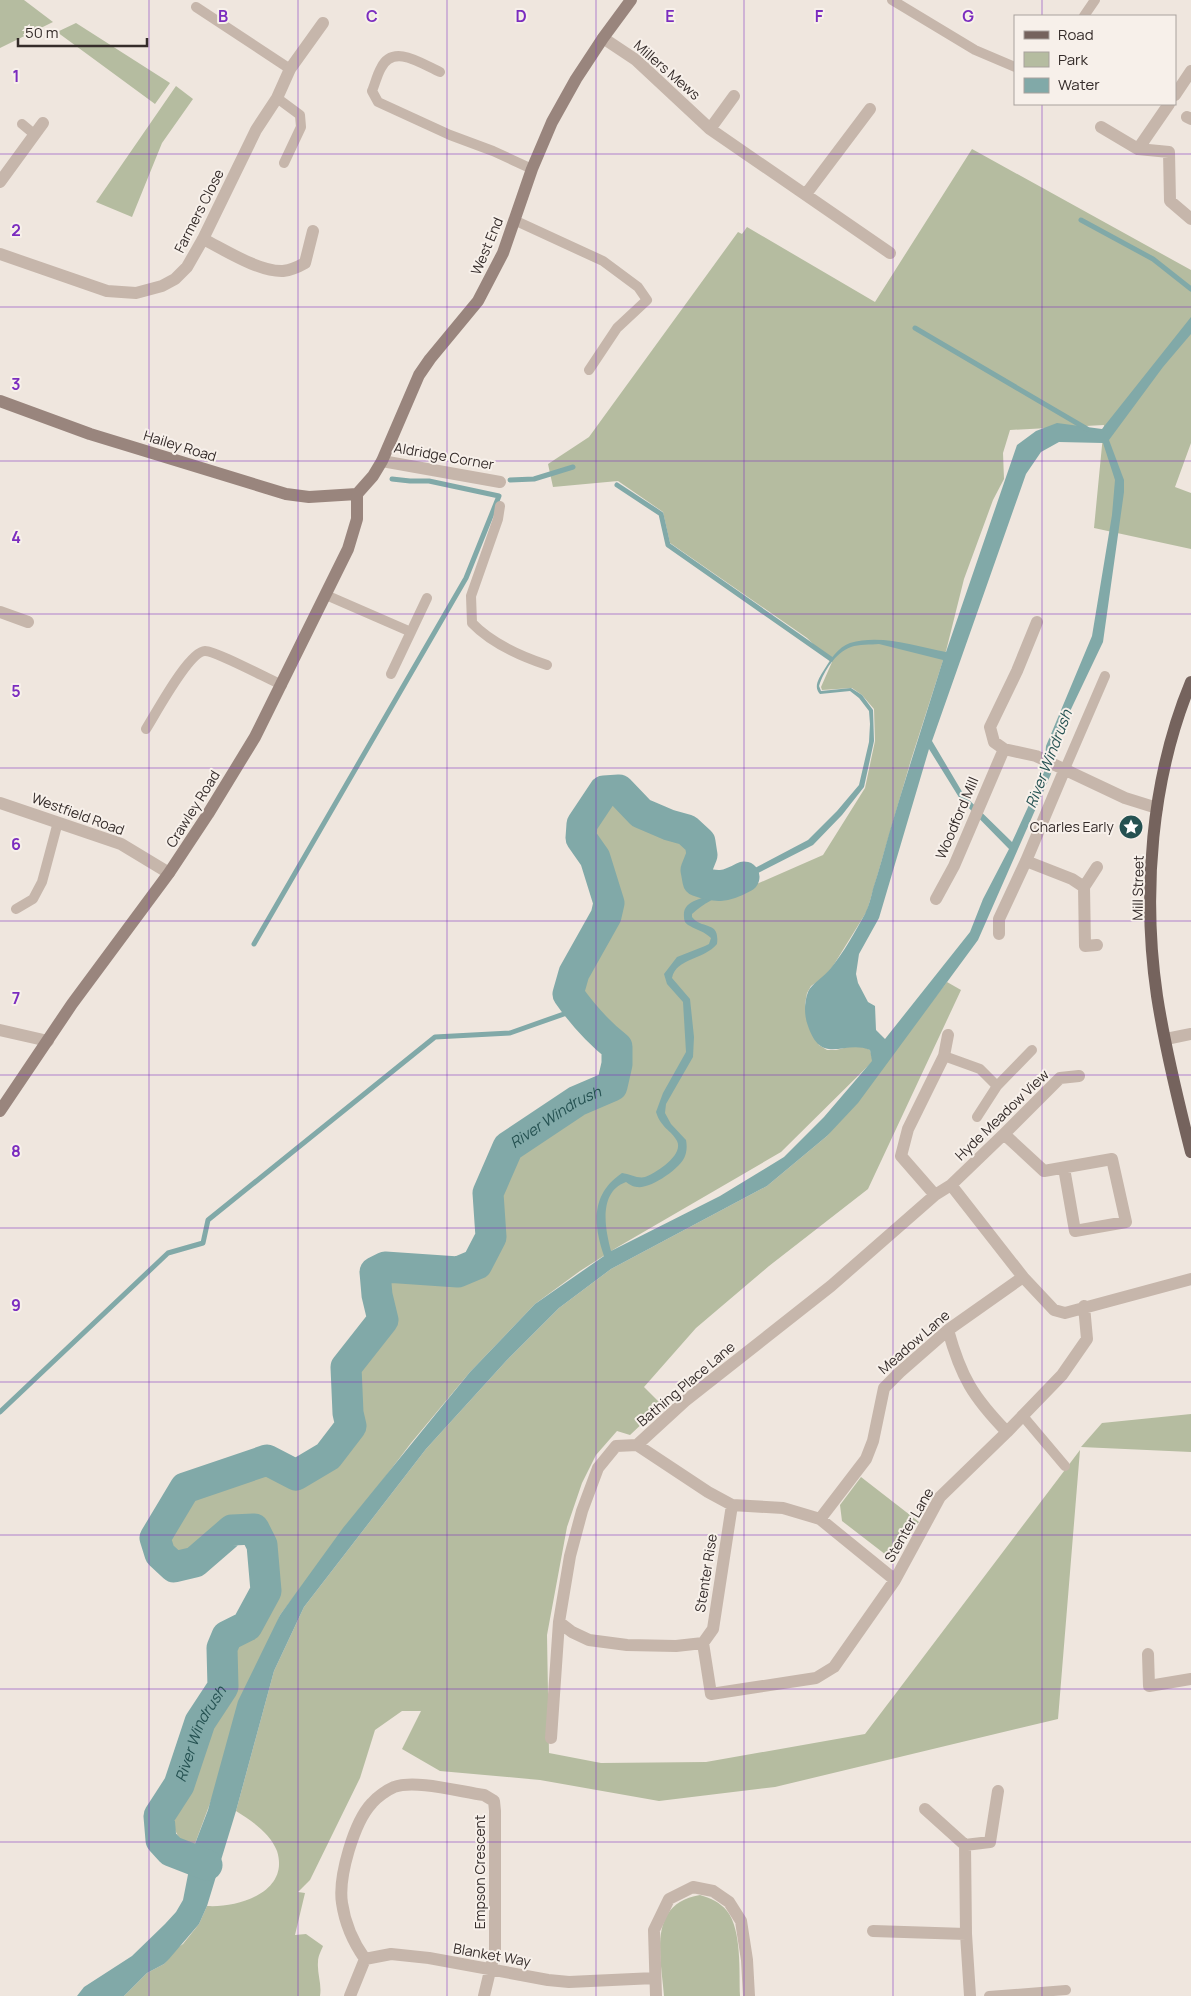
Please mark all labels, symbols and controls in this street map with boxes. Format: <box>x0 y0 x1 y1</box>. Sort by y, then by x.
text: B <box>218 5 228 27</box>
text: C <box>366 5 378 27</box>
text: D <box>515 5 527 27</box>
text: E <box>665 5 675 27</box>
text: F <box>815 5 824 27</box>
text: G <box>962 5 974 27</box>
scale bar <box>18 15 146 47</box>
legend <box>1014 15 1176 105</box>
text: 50 m <box>25 22 59 43</box>
text: Road <box>1058 24 1094 45</box>
street label: Millers Mews <box>630 35 705 104</box>
text: Park <box>1058 49 1088 70</box>
text: 1 <box>12 65 20 87</box>
text: Water <box>1058 74 1100 95</box>
street label: Farmers Close <box>169 166 228 256</box>
street label: West End <box>466 214 507 277</box>
text: 2 <box>11 219 21 241</box>
text: 3 <box>11 373 21 395</box>
street label: Hailey Road <box>141 425 219 466</box>
street label: Aldridge Corner <box>393 437 496 474</box>
text: 4 <box>11 526 21 548</box>
text: 5 <box>11 680 21 702</box>
water label: River Windrush <box>1020 706 1077 811</box>
street label: Crawley Road <box>161 767 224 851</box>
street label: Woodford Mill <box>931 774 982 862</box>
street label: Westfield Road <box>29 788 127 839</box>
place icon: Charles Early <box>1118 814 1144 840</box>
place label: Charles Early <box>1030 817 1115 836</box>
text: 6 <box>11 833 21 855</box>
street label: Mill Street <box>1127 855 1148 921</box>
text: 7 <box>12 987 20 1009</box>
street label: Hyde Meadow View <box>951 1065 1053 1164</box>
water label: River Windrush <box>506 1081 605 1153</box>
text: 8 <box>11 1140 21 1162</box>
text: 9 <box>11 1294 21 1316</box>
street label: Meadow Lane <box>874 1305 953 1378</box>
street label: Bathing Place Lane <box>633 1337 739 1430</box>
street label: Stenter Lane <box>880 1484 938 1565</box>
street label: Stenter Rise <box>690 1532 721 1614</box>
water label: River Windrush <box>170 1681 231 1785</box>
street label: Empson Crescent <box>470 1814 489 1929</box>
street label: Blanket Way <box>452 1938 533 1971</box>

